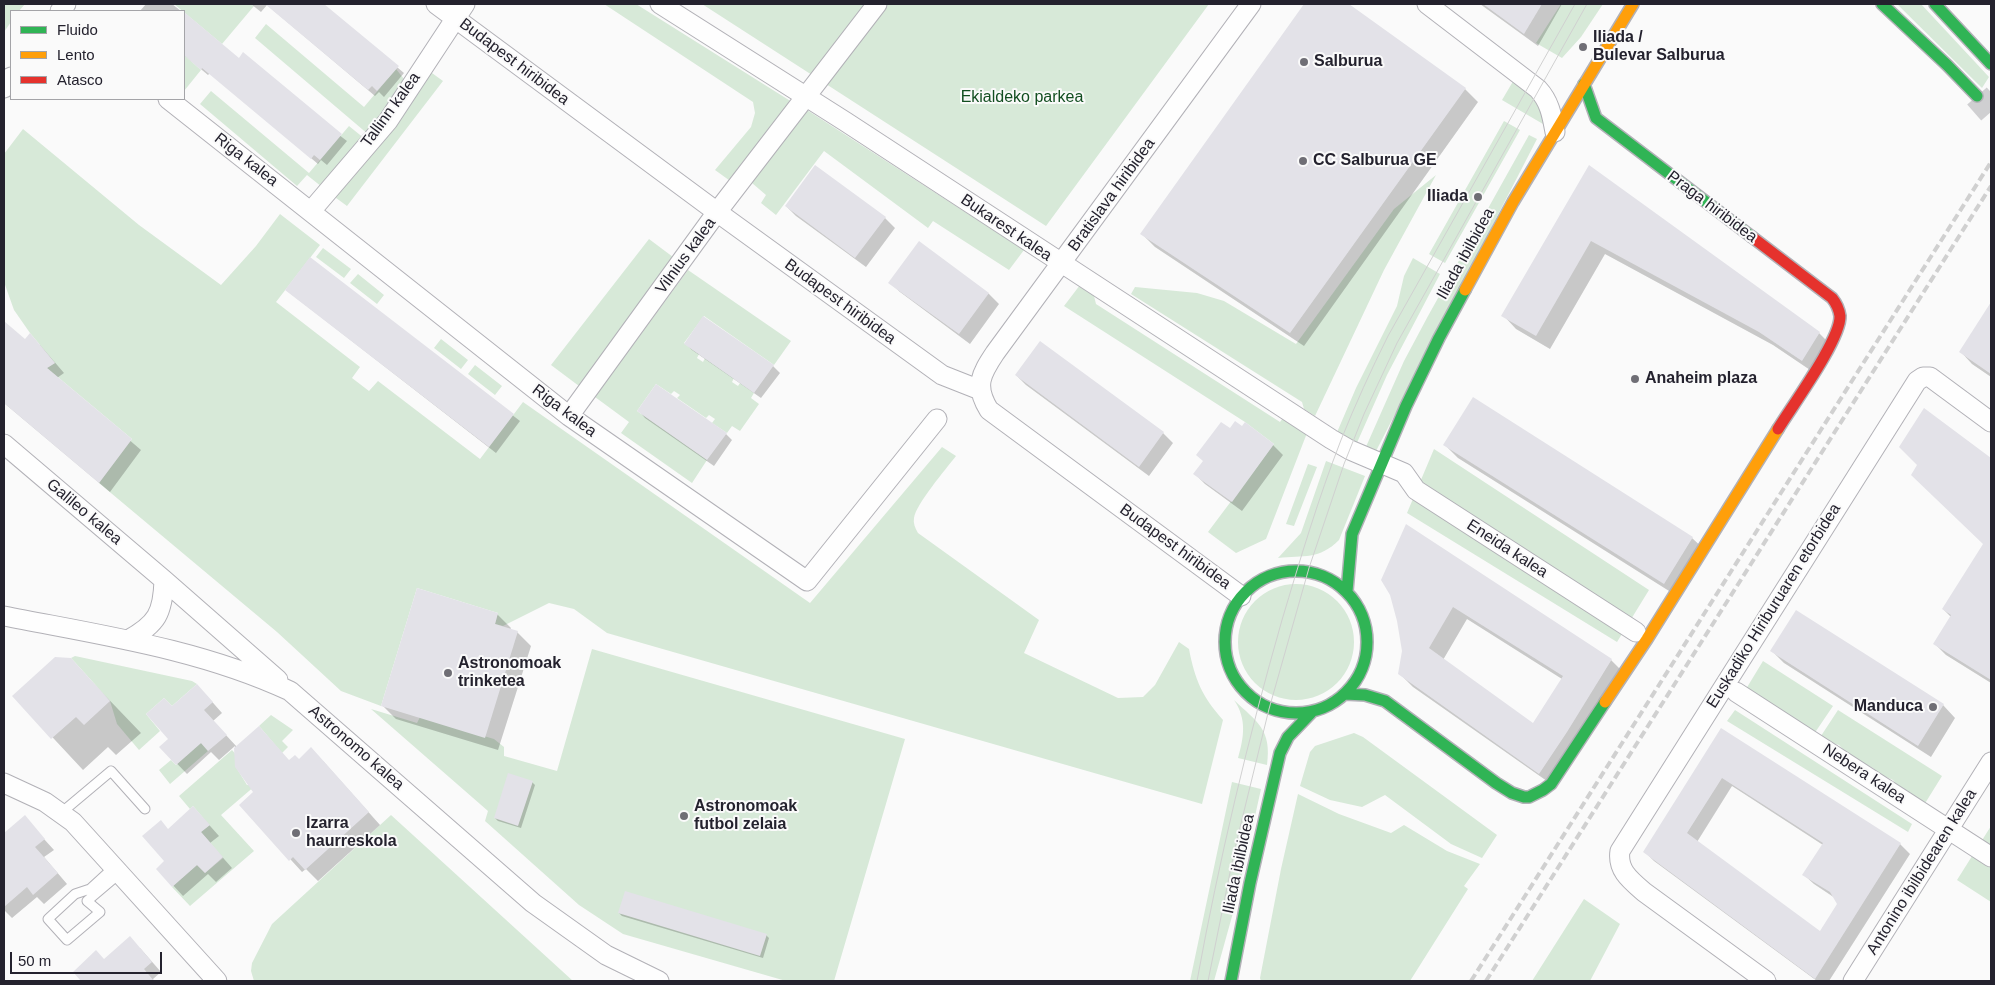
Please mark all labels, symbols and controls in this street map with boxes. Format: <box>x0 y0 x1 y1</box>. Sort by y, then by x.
legend <box>10 10 185 100</box>
street label: Budapest hiribidea <box>455 14 573 110</box>
text: Fluido <box>57 21 98 38</box>
place label: Iliada / Bulevar Salburua <box>1593 28 1725 66</box>
marker: Iliada / Bulevar Salburua <box>1577 41 1589 53</box>
text: Lento <box>57 46 95 63</box>
place label: Salburua <box>1314 52 1382 72</box>
marker: Salburua <box>1298 56 1310 68</box>
street label: Tallinn kalea <box>357 69 425 151</box>
text: Atasco <box>57 71 103 88</box>
park label: Ekialdeko parkea <box>961 88 1083 108</box>
street label: Riga kalea <box>210 129 282 191</box>
street label: Bratislava hiribidea <box>1065 135 1159 255</box>
place label: CC Salburua GE <box>1313 151 1437 171</box>
marker: CC Salburua GE <box>1297 155 1309 167</box>
street label: Praga hiribidea <box>1663 167 1761 247</box>
place label: Iliada <box>1427 187 1468 207</box>
street label: Bukarest kalea <box>957 190 1055 266</box>
marker: Iliada <box>1472 191 1484 203</box>
street label: Iliada ibilbidea <box>1433 205 1499 303</box>
street label: Vilnius kalea <box>652 214 720 298</box>
street label: Budapest hiribidea <box>781 255 899 349</box>
place label: Anaheim plaza <box>1645 369 1757 389</box>
marker: Anaheim plaza <box>1629 373 1641 385</box>
street label: Riga kalea <box>528 381 600 441</box>
street label: Galileo kalea <box>42 475 126 549</box>
street label: Budapest hiribidea <box>1116 500 1234 594</box>
street label: Euskadiko Hiriburuaren etorbidea <box>1703 500 1845 712</box>
street label: Eneida kalea <box>1463 516 1551 582</box>
place label: Astronomoak trinketea <box>458 654 561 692</box>
marker: Astronomoak trinketea <box>442 667 454 679</box>
place label: Manduca <box>1854 697 1923 717</box>
street label: Astronomo kalea <box>304 701 408 795</box>
marker: Manduca <box>1927 701 1939 713</box>
street label: Nebera kalea <box>1819 740 1909 808</box>
street label: Antonino ibilbidearen kalea <box>1863 785 1981 959</box>
place label: Astronomoak futbol zelaia <box>694 797 797 835</box>
marker: Astronomoak futbol zelaia <box>678 810 690 822</box>
street label: Iliada ibilbidea <box>1219 812 1259 916</box>
place label: Izarra haurreskola <box>306 814 397 852</box>
marker: Izarra haurreskola <box>290 827 302 839</box>
scale bar <box>12 942 165 974</box>
text: 50 m <box>18 952 51 969</box>

